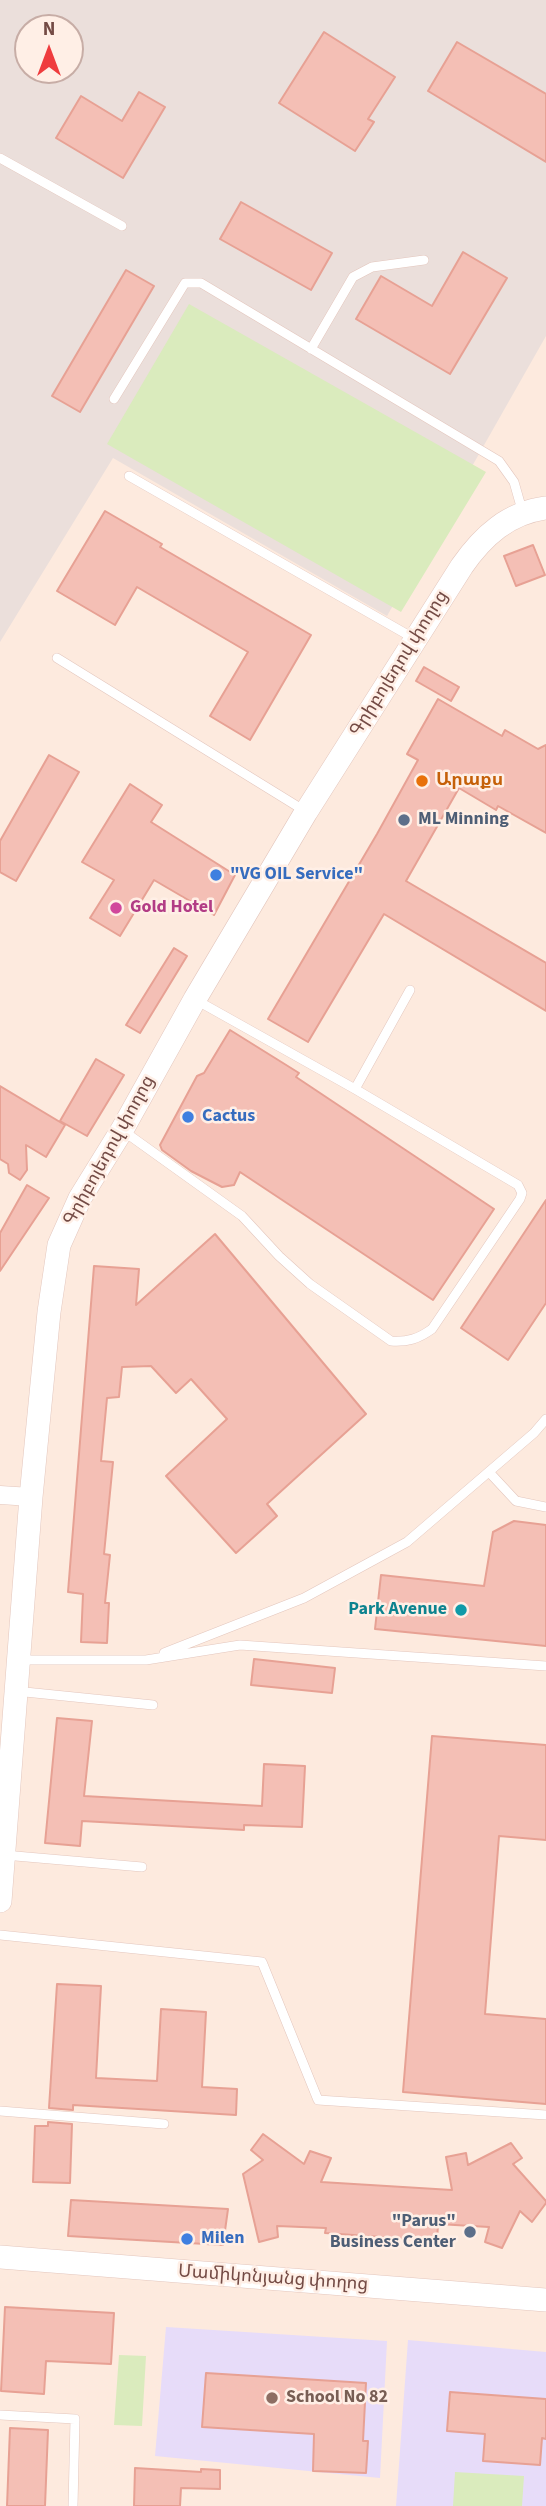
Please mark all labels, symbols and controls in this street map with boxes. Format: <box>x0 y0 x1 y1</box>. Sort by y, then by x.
north arrow <box>14 14 84 84</box>
text: N <box>43 16 55 43</box>
street label: Գրիբոյեդով փողոց <box>346 587 454 741</box>
place label: Արաքս <box>436 770 503 792</box>
marker: Արաքս <box>414 773 430 789</box>
place label: ML Minning <box>418 809 509 831</box>
marker: ML Minning <box>396 812 412 828</box>
place label: "VG OIL Service" <box>230 864 363 886</box>
marker: "VG OIL Service" <box>208 867 224 883</box>
place label: Gold Hotel <box>130 897 213 919</box>
marker: Gold Hotel <box>108 900 124 916</box>
street label: Գրիբոյեդով փողոց <box>60 1072 160 1230</box>
place label: Cactus <box>202 1106 255 1128</box>
marker: Cactus <box>180 1109 196 1125</box>
place label: Park Avenue <box>348 1599 447 1621</box>
marker: Park Avenue <box>453 1602 469 1618</box>
place label: "Parus" Business Center <box>330 2211 456 2254</box>
marker: "Parus" Business Center <box>462 2224 478 2240</box>
place label: Milen <box>201 2228 244 2250</box>
marker: Milen <box>179 2231 195 2247</box>
street label: Մամիկոնյանց փողոց <box>177 2262 369 2296</box>
place label: School No 82 <box>286 2387 388 2409</box>
marker: School No 82 <box>264 2390 280 2406</box>

